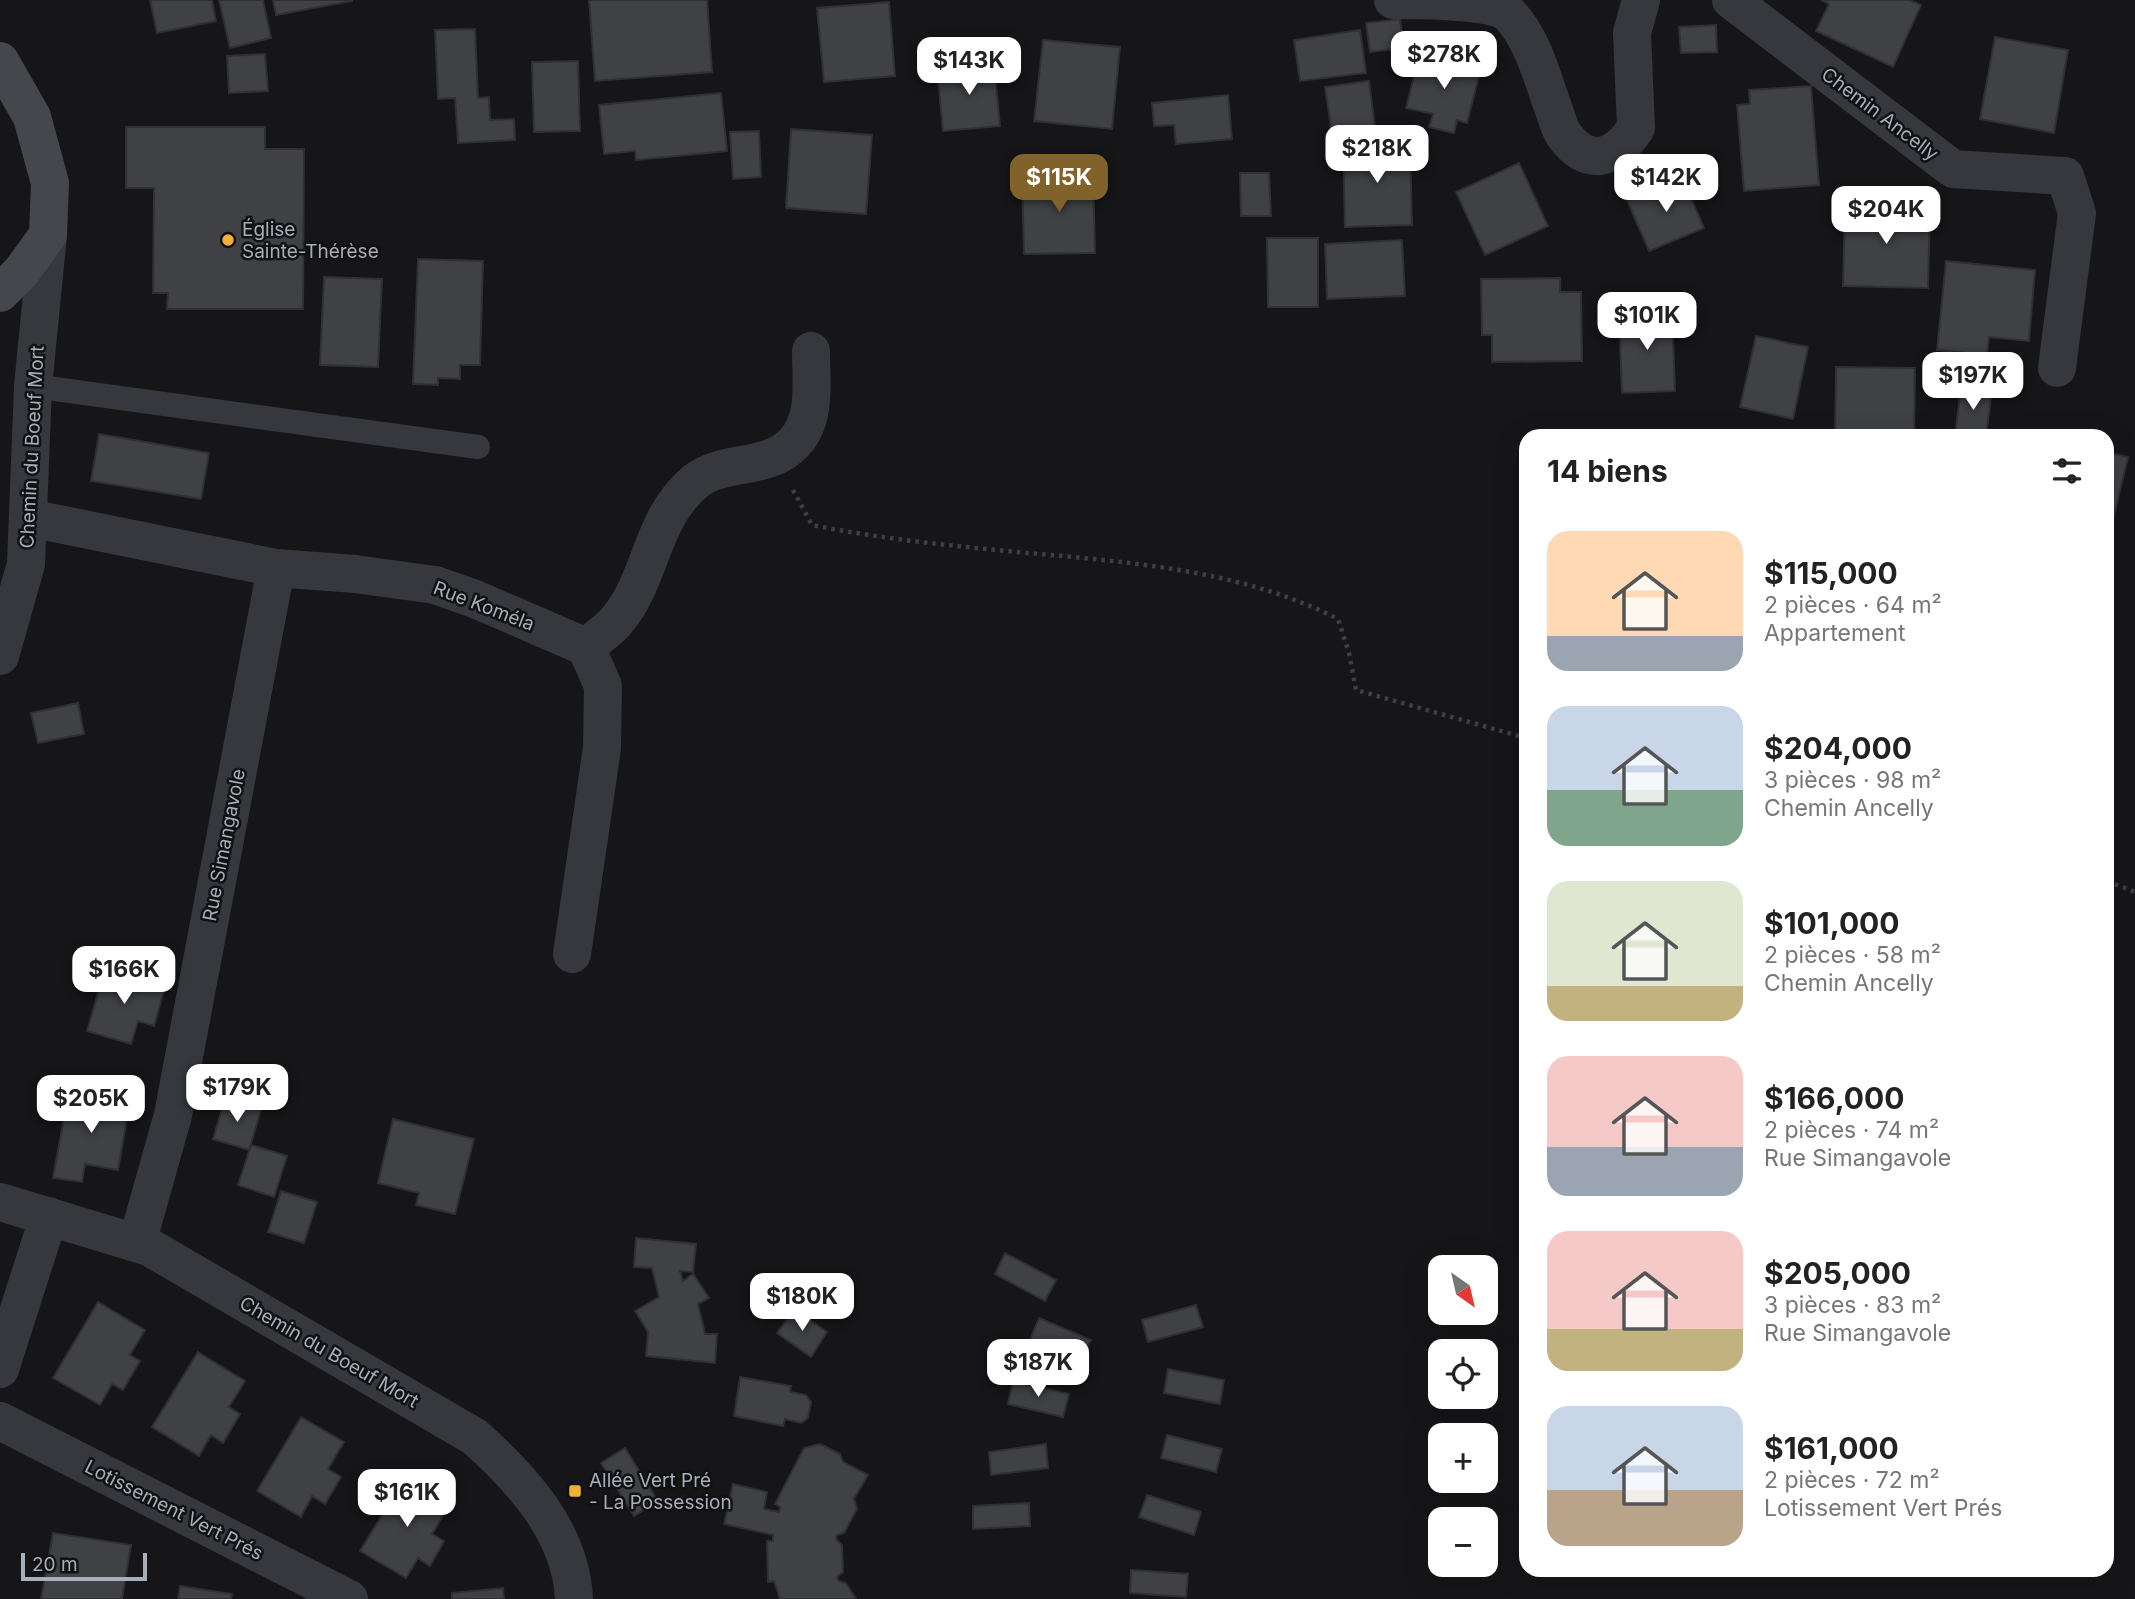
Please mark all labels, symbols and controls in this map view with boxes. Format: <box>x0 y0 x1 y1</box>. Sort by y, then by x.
pin: $278K <box>1395 32 1493 91</box>
pin: $143K <box>920 38 1018 97</box>
text: $278K <box>1407 40 1481 68</box>
text: $143K <box>933 46 1005 74</box>
street label: Chemin Ancelly <box>1817 63 1943 166</box>
pin: $218K <box>1328 125 1426 185</box>
text: $218K <box>1342 134 1412 162</box>
pin: $115K <box>1010 154 1108 214</box>
pin: $142K <box>1617 154 1715 214</box>
text: $115K <box>1026 163 1092 191</box>
text: $142K <box>1630 163 1702 191</box>
pin: $204K <box>1837 187 1935 246</box>
text: $204K <box>1847 195 1925 223</box>
place label: Église Sainte-Thérèse <box>242 217 379 263</box>
marker: Église Sainte-Thérèse <box>220 232 236 248</box>
pin: $101K <box>1598 292 1696 352</box>
text: $101K <box>1614 301 1680 329</box>
street label: Chemin du Boeuf Mort <box>15 345 49 549</box>
pin: $197K <box>1924 352 2022 412</box>
text: $197K <box>1938 361 2008 389</box>
icon: filters <box>2048 452 2086 490</box>
text: 14 biens <box>1547 453 1668 489</box>
text: $115,000 <box>1764 555 1898 591</box>
icon: home <box>1603 559 1687 643</box>
street label: Rue Koméla <box>430 576 538 636</box>
text: 2 pièces · 64 m² <box>1764 591 1942 619</box>
text: Appartement <box>1764 619 1906 647</box>
text: $204,000 <box>1764 730 1912 766</box>
icon: home <box>1603 734 1687 818</box>
text: 3 pièces · 98 m² <box>1764 766 1941 794</box>
street label: Rue Simangavole <box>198 767 250 923</box>
text: Chemin Ancelly <box>1764 794 1934 822</box>
text: $101,000 <box>1764 905 1900 941</box>
icon: home <box>1603 909 1687 993</box>
text: 2 pièces · 58 m² <box>1764 941 1941 969</box>
pin: $166K <box>75 946 173 1006</box>
text: $166K <box>88 955 160 983</box>
text: Chemin Ancelly <box>1764 969 1934 997</box>
pin: $179K <box>188 1064 286 1124</box>
text: $179K <box>202 1073 272 1101</box>
pin: $205K <box>42 1076 140 1135</box>
text: $166,000 <box>1764 1080 1904 1116</box>
text: $205K <box>53 1084 129 1112</box>
icon: home <box>1603 1084 1687 1168</box>
text: 2 pièces · 74 m² <box>1764 1116 1939 1144</box>
text: Rue Simangavole <box>1764 1144 1951 1172</box>
north arrow <box>1428 1255 1498 1325</box>
map controls <box>1428 1255 1498 1577</box>
text: $205,000 <box>1764 1255 1911 1291</box>
icon: home <box>1603 1259 1687 1343</box>
pin: $180K <box>753 1274 851 1333</box>
text: $180K <box>766 1282 838 1310</box>
street label: Chemin du Boeuf Mort <box>235 1291 423 1413</box>
text: 3 pièces · 83 m² <box>1764 1291 1941 1319</box>
text: Rue Simangavole <box>1764 1319 1951 1347</box>
button: locate <box>1428 1339 1498 1409</box>
pin: $187K <box>989 1340 1087 1399</box>
text: $187K <box>1003 1348 1073 1376</box>
button: + <box>1428 1423 1498 1493</box>
text: $161,000 <box>1764 1430 1899 1466</box>
icon: home <box>1603 1434 1687 1518</box>
street label: Lotissement Vert Prés <box>81 1455 267 1565</box>
text: 2 pièces · 72 m² <box>1764 1466 1940 1494</box>
place label: Allée Vert Pré - La Possession <box>589 1469 732 1514</box>
pin: $161K <box>358 1470 456 1529</box>
text: $161K <box>374 1478 440 1506</box>
marker: Allée Vert Pré - La Possession <box>567 1483 583 1499</box>
text: Lotissement Vert Prés <box>1764 1494 2002 1522</box>
button: − <box>1428 1507 1498 1577</box>
scale bar <box>21 1550 147 1582</box>
text: 20 m <box>32 1553 78 1576</box>

